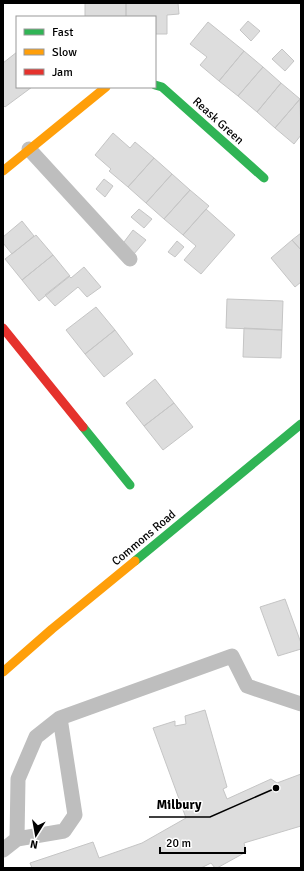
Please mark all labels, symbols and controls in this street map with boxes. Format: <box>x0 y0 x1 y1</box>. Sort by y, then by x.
legend <box>16 16 156 88</box>
text: Fast <box>52 25 73 40</box>
text: Slow <box>52 45 77 60</box>
text: Jam <box>52 65 73 80</box>
street label: Reask Green <box>189 94 247 148</box>
street label: Commons Road <box>109 507 179 569</box>
callout: Milbury <box>149 792 210 817</box>
text: Milbury <box>157 797 202 813</box>
north arrow <box>16 815 56 855</box>
scale bar <box>160 829 245 855</box>
text: 20 m <box>166 836 191 851</box>
text: N <box>29 837 39 851</box>

